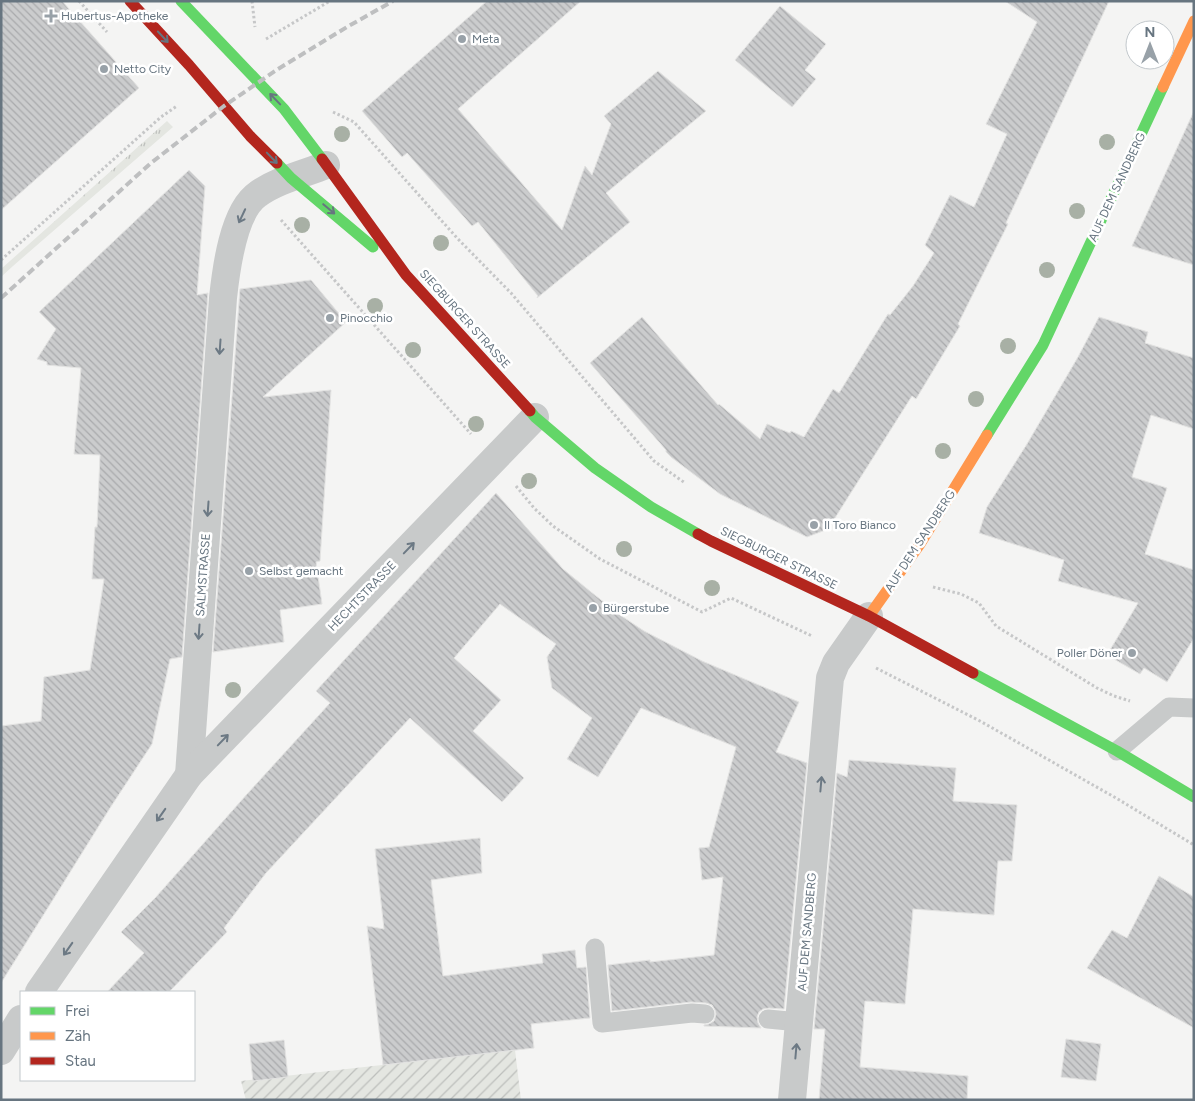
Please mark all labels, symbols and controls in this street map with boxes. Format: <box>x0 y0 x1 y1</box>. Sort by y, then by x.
place label: Hubertus-Apotheke <box>61 9 169 23</box>
marker: Hubertus-Apotheke <box>45 10 57 22</box>
north arrow <box>1125 20 1175 70</box>
text: N <box>1145 24 1155 41</box>
one-way arrow <box>157 31 169 43</box>
place label: Meta <box>472 32 499 46</box>
marker: Meta <box>456 33 468 45</box>
place label: Netto City <box>114 62 172 76</box>
marker: Netto City <box>98 63 110 75</box>
one-way arrow <box>269 93 281 106</box>
street label: AUF DEM SANDBERG <box>1086 130 1148 244</box>
one-way arrow <box>266 151 278 164</box>
one-way arrow <box>322 203 335 215</box>
one-way arrow <box>237 208 247 223</box>
street label: SIEGBURGER STRASSE <box>417 267 513 371</box>
place label: Pinocchio <box>340 311 393 325</box>
marker: Pinocchio <box>324 312 336 324</box>
one-way arrow <box>215 339 224 355</box>
street label: AUF DEM SANDBERG <box>882 487 958 595</box>
one-way arrow <box>203 501 213 517</box>
place label: Il Toro Bianco <box>824 518 896 532</box>
marker: Il Toro Bianco <box>808 519 820 531</box>
street label: SIEGBURGER STRASSE <box>718 524 840 592</box>
street label: SALMSTRASSE <box>193 533 213 617</box>
one-way arrow <box>403 542 415 554</box>
street label: HECHTSTRASSE <box>325 558 399 634</box>
place label: Selbst gemacht <box>259 564 344 578</box>
marker: Selbst gemacht <box>243 565 255 577</box>
place label: Bürgerstube <box>603 601 670 615</box>
marker: Bürgerstube <box>587 602 599 614</box>
one-way arrow <box>194 624 204 640</box>
place label: Poller Döner <box>1057 646 1122 660</box>
marker: Poller Döner <box>1126 647 1138 659</box>
one-way arrow <box>217 734 229 747</box>
one-way arrow <box>816 776 825 792</box>
one-way arrow <box>156 808 166 822</box>
street label: AUF DEM SANDBERG <box>795 872 819 992</box>
one-way arrow <box>63 941 73 955</box>
legend <box>20 991 195 1081</box>
text: Frei <box>65 1002 90 1020</box>
text: Zäh <box>65 1027 91 1045</box>
one-way arrow <box>791 1043 801 1059</box>
text: Stau <box>65 1052 96 1070</box>

